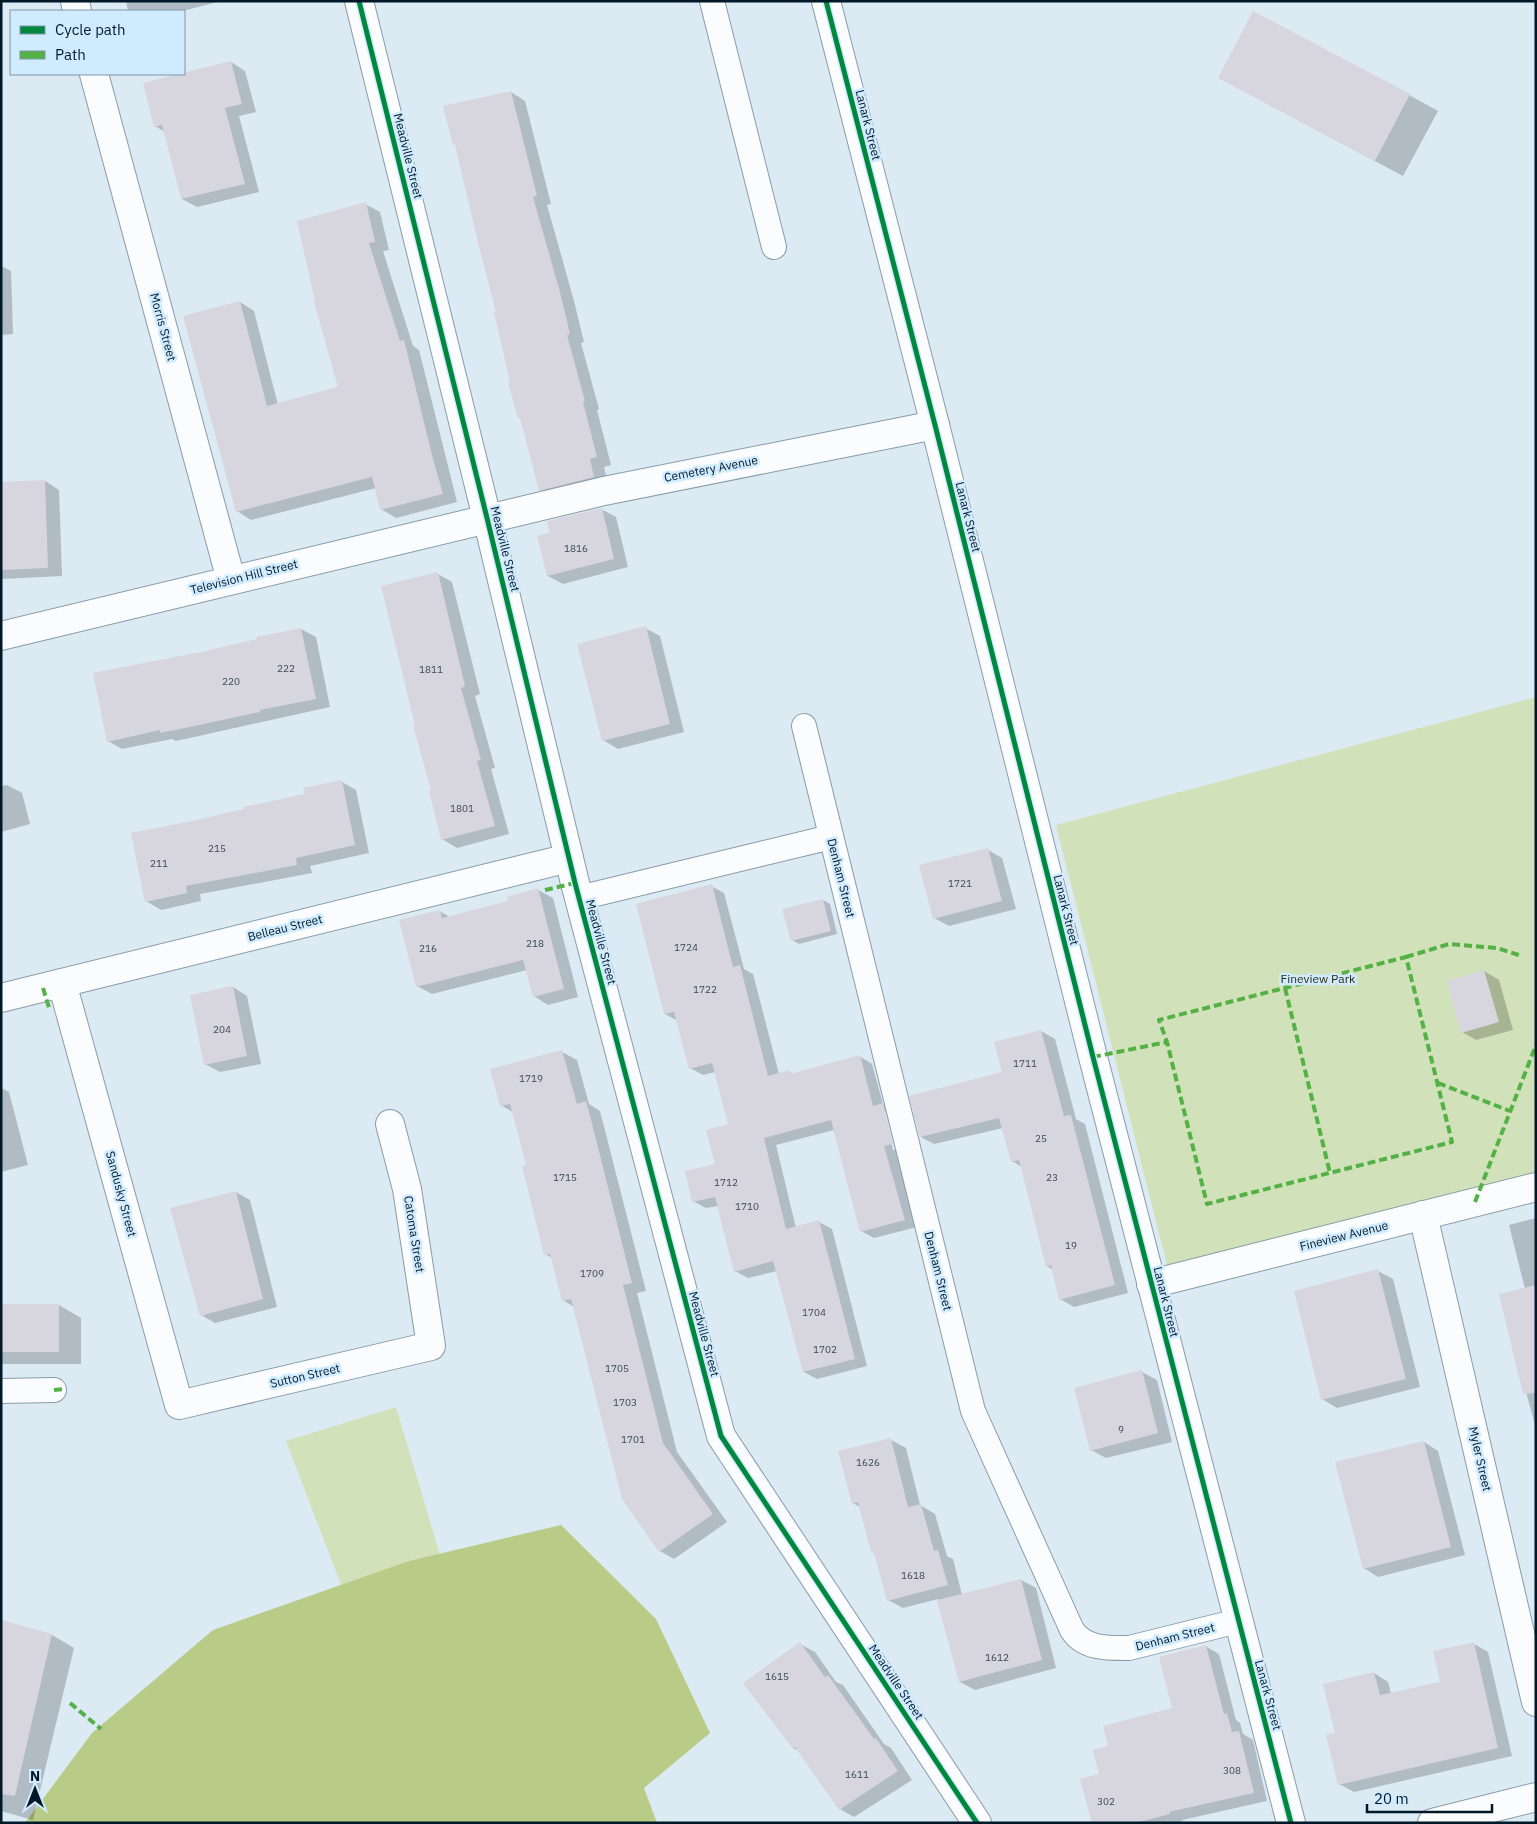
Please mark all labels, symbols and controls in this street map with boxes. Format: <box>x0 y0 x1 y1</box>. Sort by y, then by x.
legend <box>10 10 185 75</box>
text: Cycle path <box>55 20 126 39</box>
text: Path <box>55 45 86 64</box>
street label: Lanark Street <box>852 88 884 162</box>
street label: Meadville Street <box>391 112 426 200</box>
street label: Morris Street <box>147 291 180 363</box>
street label: Cemetery Avenue <box>663 452 759 485</box>
street label: Lanark Street <box>952 480 984 554</box>
street label: Meadville Street <box>488 505 523 593</box>
house number: 1816 <box>564 542 588 555</box>
street label: Television Hill Street <box>189 556 299 597</box>
house number: 222 <box>277 662 295 675</box>
house number: 1811 <box>419 663 443 676</box>
house number: 220 <box>222 675 240 688</box>
house number: 1801 <box>450 802 474 815</box>
street label: Denham Street <box>824 837 859 919</box>
house number: 215 <box>208 842 226 855</box>
house number: 211 <box>150 857 168 870</box>
street label: Lanark Street <box>1050 873 1082 947</box>
house number: 1721 <box>948 877 972 890</box>
street label: Meadville Street <box>583 898 620 986</box>
street label: Belleau Street <box>246 911 324 944</box>
house number: 218 <box>526 937 544 950</box>
house number: 1724 <box>674 941 698 954</box>
house number: 216 <box>419 942 437 955</box>
park label: Fineview Park <box>1281 971 1356 986</box>
house number: 1722 <box>693 983 717 996</box>
house number: 204 <box>213 1023 231 1036</box>
house number: 1711 <box>1013 1057 1037 1070</box>
house number: 1719 <box>519 1072 543 1085</box>
house number: 25 <box>1035 1132 1047 1145</box>
street label: Sandusky Street <box>103 1149 140 1238</box>
house number: 1715 <box>553 1171 577 1184</box>
house number: 23 <box>1046 1171 1058 1184</box>
house number: 1712 <box>714 1176 738 1189</box>
street label: Catoma Street <box>401 1195 428 1273</box>
house number: 1710 <box>735 1200 759 1213</box>
street label: Fineview Avenue <box>1298 1217 1390 1254</box>
street label: Denham Street <box>921 1230 956 1312</box>
house number: 19 <box>1065 1239 1077 1252</box>
street label: Lanark Street <box>1150 1265 1182 1339</box>
house number: 1709 <box>580 1267 604 1280</box>
street label: Meadville Street <box>686 1290 723 1378</box>
house number: 1704 <box>802 1306 826 1319</box>
house number: 1702 <box>813 1343 837 1356</box>
street label: Sutton Street <box>268 1360 341 1391</box>
house number: 1705 <box>605 1362 629 1375</box>
house number: 1703 <box>613 1396 637 1409</box>
house number: 9 <box>1118 1423 1124 1436</box>
street label: Myler Street <box>1466 1425 1495 1493</box>
house number: 1701 <box>621 1433 645 1446</box>
house number: 1626 <box>856 1456 880 1469</box>
house number: 1618 <box>901 1569 925 1582</box>
street label: Denham Street <box>1134 1619 1216 1654</box>
street label: Meadville Street <box>866 1641 927 1722</box>
house number: 1612 <box>985 1651 1009 1664</box>
street label: Lanark Street <box>1252 1658 1285 1732</box>
house number: 1615 <box>765 1670 789 1683</box>
north arrow <box>10 1764 60 1814</box>
house number: 308 <box>1223 1764 1241 1777</box>
text: N <box>30 1767 40 1785</box>
house number: 1611 <box>845 1768 869 1781</box>
scale bar <box>1367 1782 1492 1814</box>
text: 20 m <box>1374 1789 1409 1808</box>
house number: 302 <box>1097 1795 1115 1808</box>

